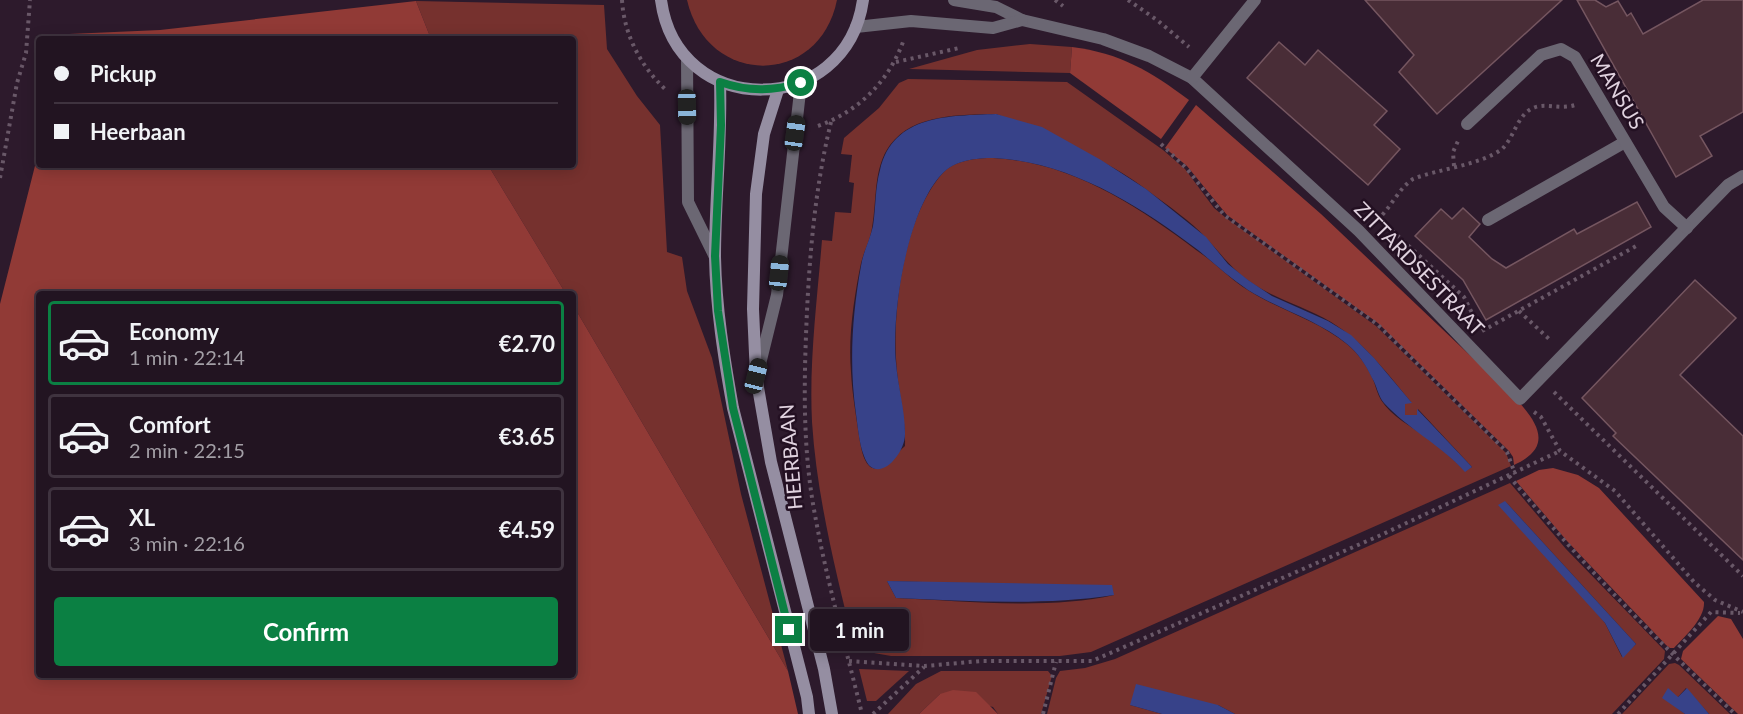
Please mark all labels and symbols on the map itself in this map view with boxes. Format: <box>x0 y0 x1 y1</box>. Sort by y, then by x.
street label: MANSUS <box>1586 49 1650 133</box>
route start <box>787 69 814 96</box>
car <box>678 89 696 125</box>
car <box>784 114 806 152</box>
street label: ZITTARDSESTRAAT <box>1350 196 1490 340</box>
car <box>768 254 790 292</box>
car <box>743 356 769 396</box>
street label: HEERBAAN <box>773 403 807 511</box>
callout: 1 min <box>810 609 909 651</box>
route end <box>775 616 802 643</box>

